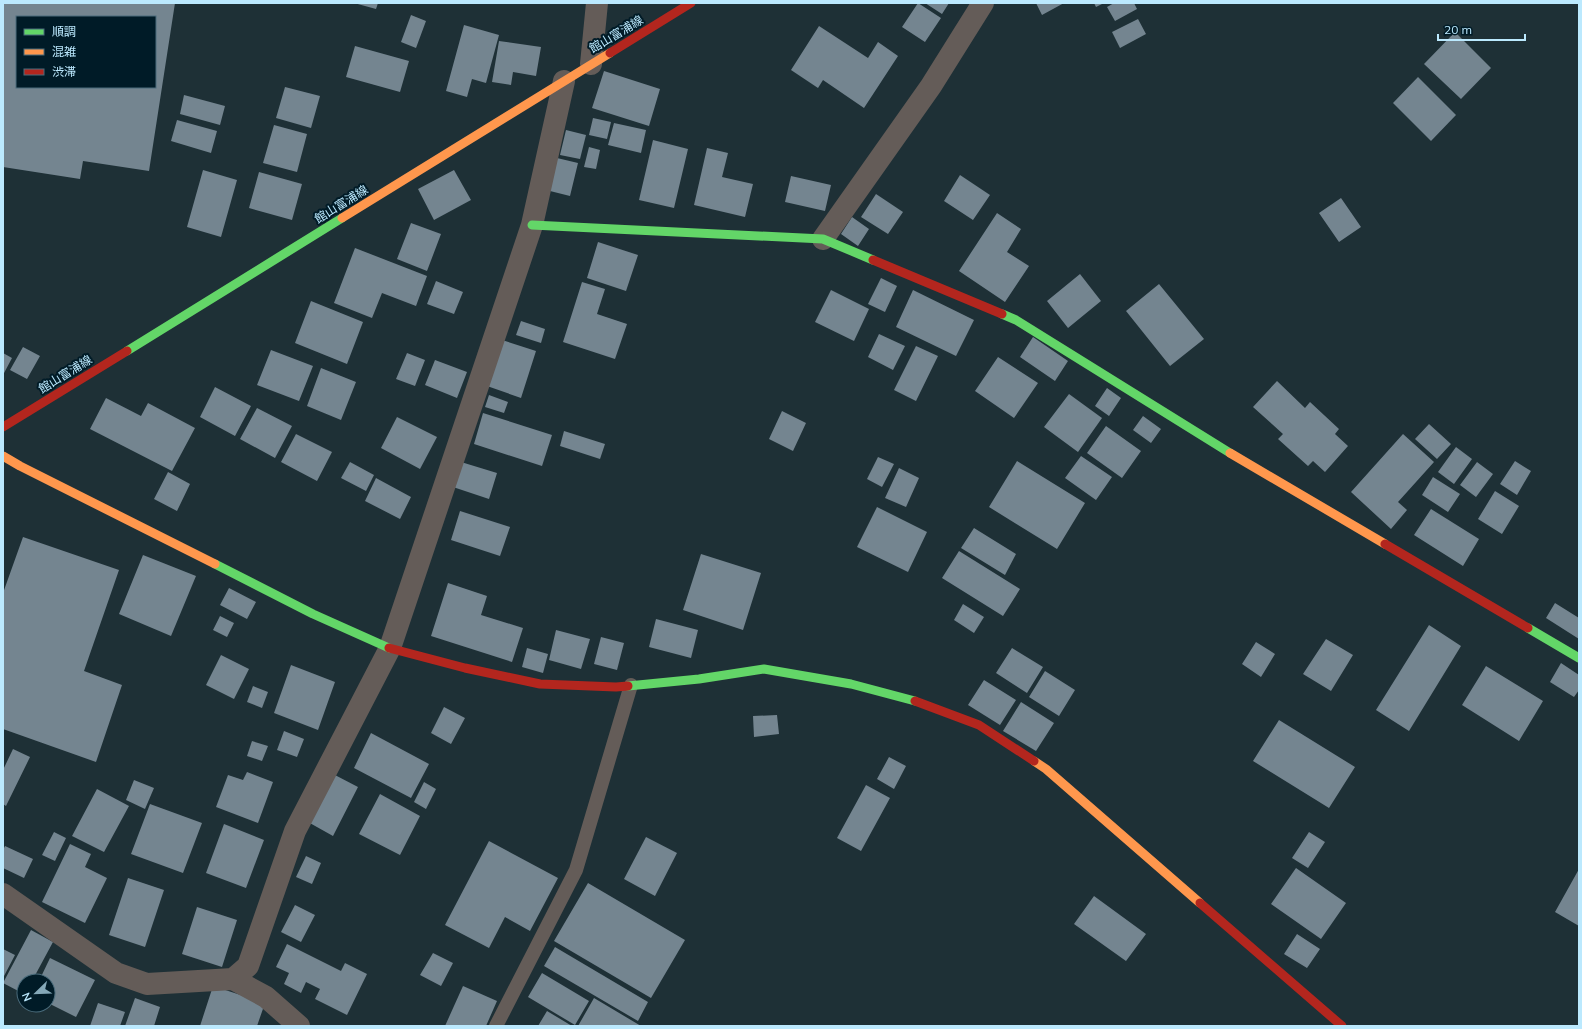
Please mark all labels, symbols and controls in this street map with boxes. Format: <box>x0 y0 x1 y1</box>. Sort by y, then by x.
street label: 館山富浦線 <box>586 12 646 56</box>
legend <box>16 16 156 88</box>
scale bar <box>1438 16 1525 42</box>
text: 20 m <box>1444 22 1472 37</box>
text: 順調 <box>52 24 76 39</box>
text: 混雑 <box>52 44 76 59</box>
text: 渋滞 <box>52 64 76 79</box>
street label: 館山富浦線 <box>312 182 370 226</box>
street label: 館山富浦線 <box>36 352 94 396</box>
north arrow <box>16 973 56 1013</box>
text: N <box>19 990 35 1003</box>

